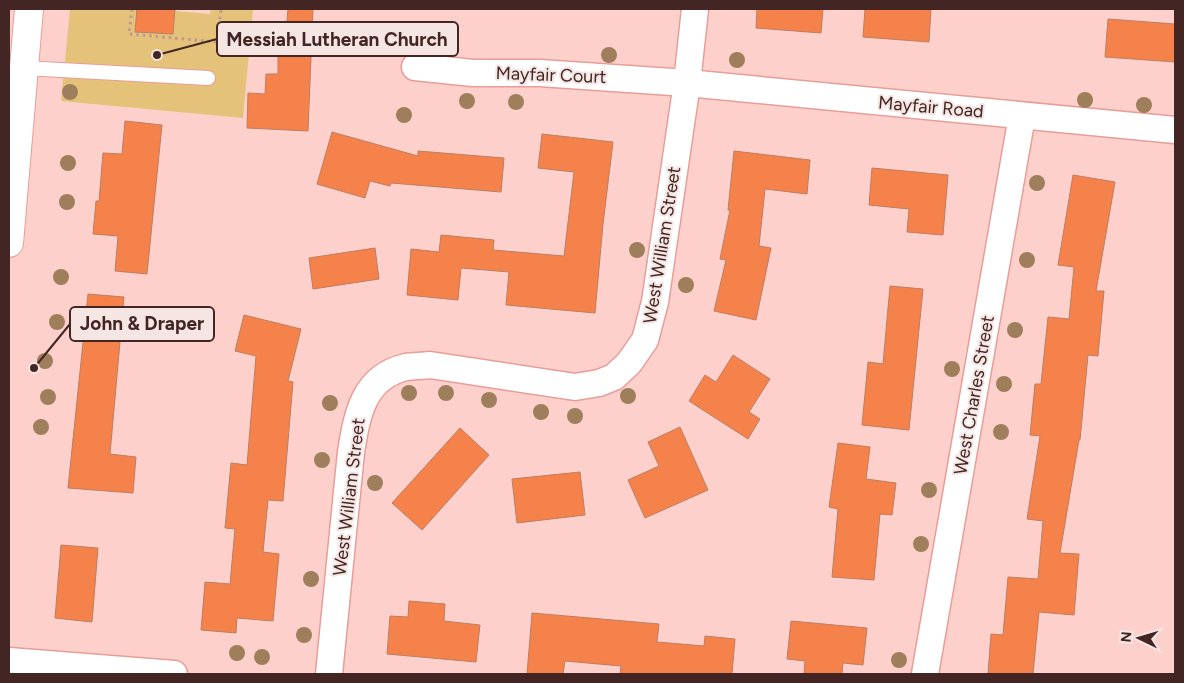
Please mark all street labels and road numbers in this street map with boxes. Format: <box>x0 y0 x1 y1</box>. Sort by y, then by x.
street label: Mayfair Court <box>495 62 607 88</box>
street label: Mayfair Road <box>877 91 985 123</box>
street label: West William Street <box>639 165 685 325</box>
street label: West Charles Street <box>949 313 999 476</box>
street label: West William Street <box>328 417 370 577</box>

